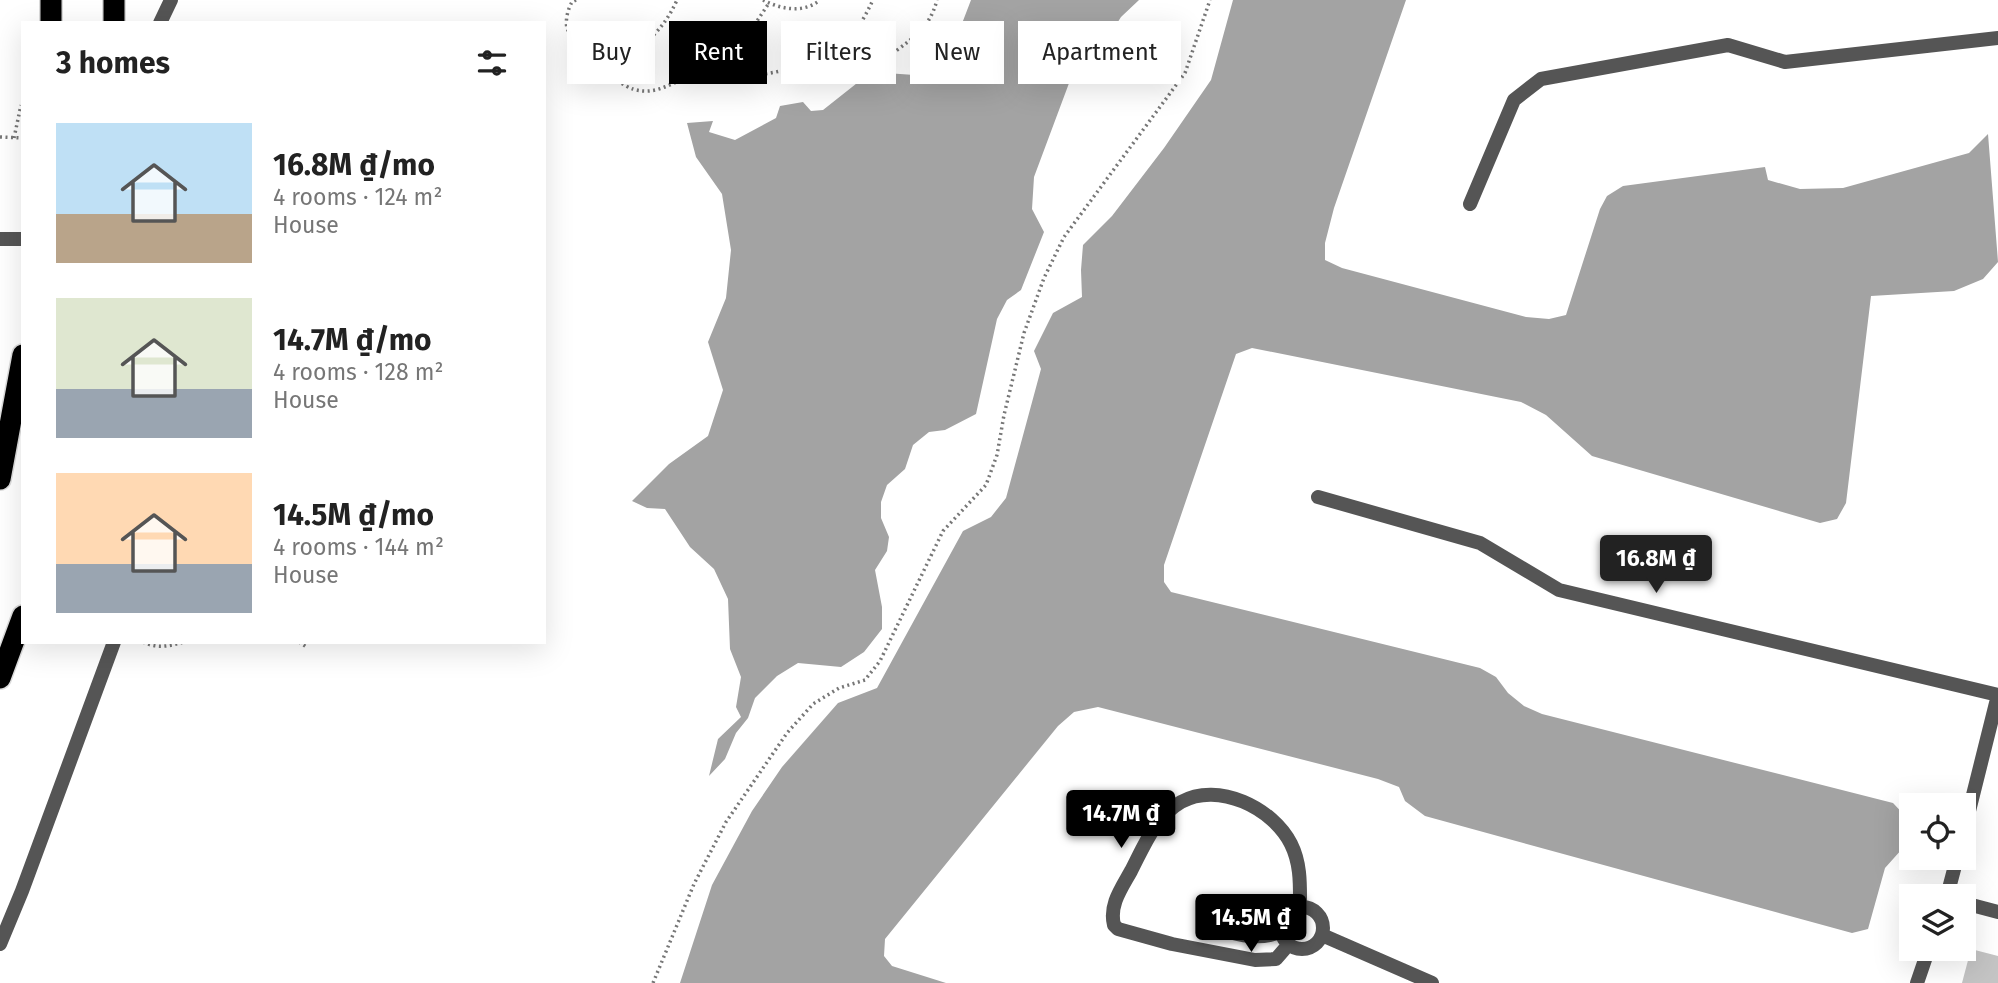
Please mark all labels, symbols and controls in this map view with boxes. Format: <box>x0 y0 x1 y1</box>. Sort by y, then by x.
chip: Buy <box>567 21 655 84</box>
chip: Rent <box>669 21 767 84</box>
chip: Filters <box>781 21 896 84</box>
chip: New <box>910 21 1004 84</box>
chip: Apartment <box>1018 21 1181 84</box>
icon: filters <box>473 44 511 82</box>
text: 3 homes <box>56 45 170 81</box>
text: 16.8M ₫/mo <box>273 147 435 183</box>
icon: home <box>112 151 196 235</box>
text: 4 rooms · 124 m² <box>273 183 442 211</box>
text: House <box>273 211 339 239</box>
text: 14.7M ₫/mo <box>273 322 432 358</box>
icon: home <box>112 326 196 410</box>
text: 4 rooms · 128 m² <box>273 358 443 386</box>
text: House <box>273 386 339 414</box>
text: 14.5M ₫/mo <box>273 497 434 533</box>
icon: home <box>112 501 196 585</box>
text: 4 rooms · 144 m² <box>273 533 444 561</box>
pin: 16.8M ₫ <box>1591 536 1721 595</box>
text: 16.8M ₫ <box>1616 544 1696 572</box>
text: House <box>273 561 339 589</box>
pin: 14.7M ₫ <box>1056 790 1186 850</box>
map controls <box>1899 793 1976 961</box>
button: locate <box>1899 793 1976 870</box>
text: 14.7M ₫ <box>1082 799 1160 827</box>
button: layers <box>1899 884 1976 961</box>
pin: 14.5M ₫ <box>1186 894 1316 954</box>
text: 14.5M ₫ <box>1211 903 1291 931</box>

